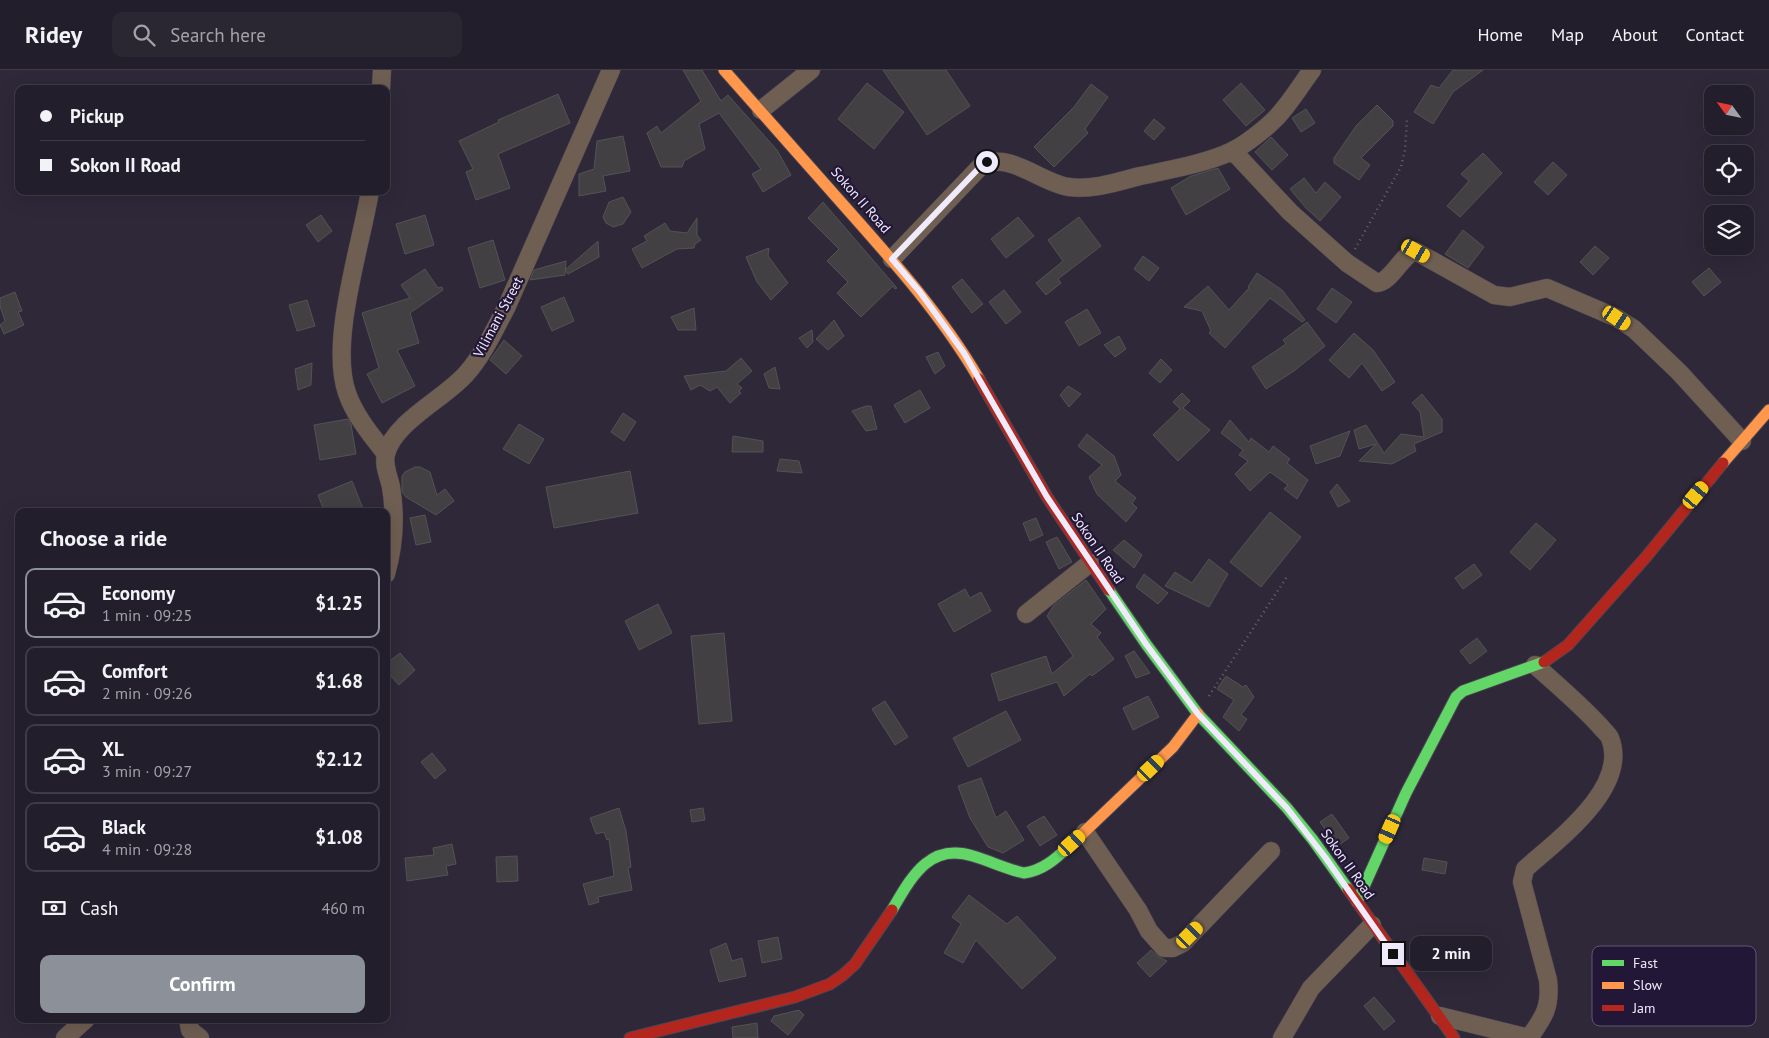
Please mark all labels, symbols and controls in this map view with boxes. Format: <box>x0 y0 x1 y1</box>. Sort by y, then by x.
search box <box>112 12 462 57</box>
text: Ridey <box>25 19 82 50</box>
icon: search <box>130 21 158 49</box>
text: Search here <box>170 23 266 47</box>
text: Home <box>1477 23 1523 46</box>
text: Map <box>1551 23 1584 46</box>
text: About <box>1612 23 1658 46</box>
text: Contact <box>1686 23 1744 46</box>
north arrow <box>1704 85 1754 135</box>
map controls <box>1704 85 1754 255</box>
text: Pickup <box>70 104 124 128</box>
button: locate <box>1704 145 1754 195</box>
route start <box>976 151 998 173</box>
text: Sokon II Road <box>70 153 181 177</box>
street label: Sokon II Road <box>827 163 895 237</box>
button: layers <box>1704 205 1754 255</box>
car <box>1399 237 1432 265</box>
street label: Vilimani Street <box>469 273 527 361</box>
car <box>1600 303 1633 333</box>
car <box>1680 479 1711 511</box>
street label: Sokon II Road <box>1068 509 1128 587</box>
text: Choose a ride <box>40 524 167 552</box>
icon: car <box>42 581 87 626</box>
text: Economy <box>102 581 175 605</box>
text: $1.25 <box>315 591 363 615</box>
text: 1 min · 09:25 <box>102 605 192 625</box>
icon: car <box>42 659 87 704</box>
text: Comfort <box>102 659 168 683</box>
text: $1.68 <box>315 669 363 693</box>
text: 2 min · 09:26 <box>102 683 192 703</box>
icon: car <box>42 737 87 782</box>
text: XL <box>102 737 124 761</box>
text: $2.12 <box>315 747 363 771</box>
car <box>1135 752 1167 784</box>
text: 3 min · 09:27 <box>102 761 192 781</box>
car <box>1377 812 1402 846</box>
icon: car <box>42 815 87 860</box>
text: Black <box>102 815 146 839</box>
text: $1.08 <box>315 825 363 849</box>
street label: Sokon II Road <box>1317 825 1379 903</box>
car <box>1055 827 1088 859</box>
text: 4 min · 09:28 <box>102 839 192 859</box>
icon: cash <box>40 894 68 922</box>
text: Cash <box>80 896 118 920</box>
text: 460 m <box>322 898 365 918</box>
car <box>1174 919 1205 951</box>
callout: 2 min <box>1410 936 1493 972</box>
route end <box>1382 943 1404 965</box>
text: 2 min <box>1431 943 1471 963</box>
legend <box>1592 946 1756 1026</box>
text: Fast <box>1633 954 1658 972</box>
button: Confirm <box>40 955 365 1013</box>
text: Slow <box>1633 976 1663 994</box>
text: Jam <box>1632 999 1655 1017</box>

